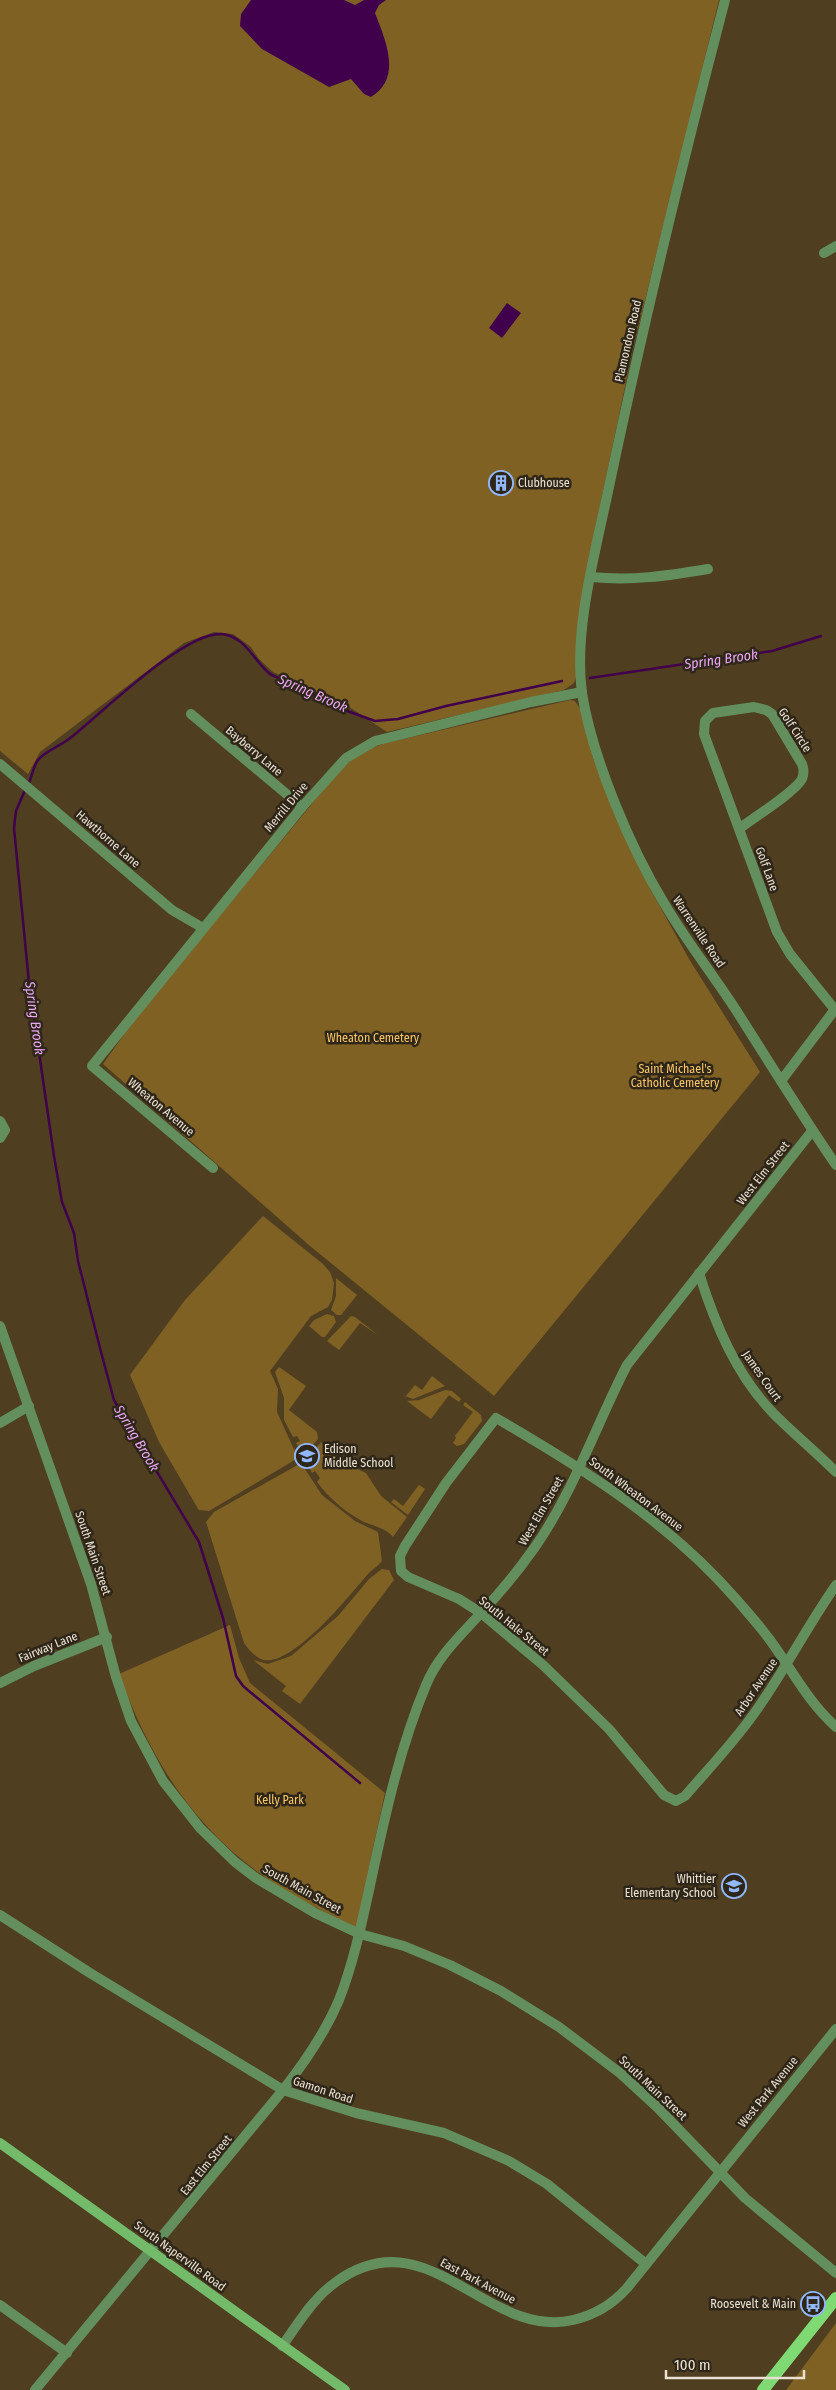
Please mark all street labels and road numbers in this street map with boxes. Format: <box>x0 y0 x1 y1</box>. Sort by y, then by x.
street label: Plamondon Road <box>612 299 644 383</box>
street label: Golf Circle <box>776 705 815 755</box>
street label: Bayberry Lane <box>223 723 285 779</box>
street label: Merrill Drive <box>261 779 311 835</box>
street label: Hawthorne Lane <box>73 807 143 871</box>
street label: Golf Lane <box>753 845 782 893</box>
street label: Warrenville Road <box>670 894 728 970</box>
street label: Wheaton Avenue <box>125 1075 197 1139</box>
street label: West Elm Street <box>734 1138 792 1208</box>
street label: James Court <box>739 1348 785 1404</box>
street label: South Wheaton Avenue <box>586 1454 686 1534</box>
street label: West Elm Street <box>516 1474 566 1548</box>
street label: South Main Street <box>72 1509 114 1597</box>
street label: South Hale Street <box>476 1593 552 1659</box>
street label: Fairway Lane <box>16 1629 80 1665</box>
street label: Arbor Avenue <box>732 1656 780 1718</box>
street label: South Main Street <box>260 1862 344 1916</box>
street label: South Main Street <box>616 2053 690 2123</box>
street label: West Park Avenue <box>735 2054 801 2130</box>
street label: Gamon Road <box>291 2074 355 2106</box>
street label: East Elm Street <box>177 2132 235 2198</box>
street label: South Naperville Road <box>132 2218 228 2294</box>
street label: East Park Avenue <box>438 2255 518 2307</box>

